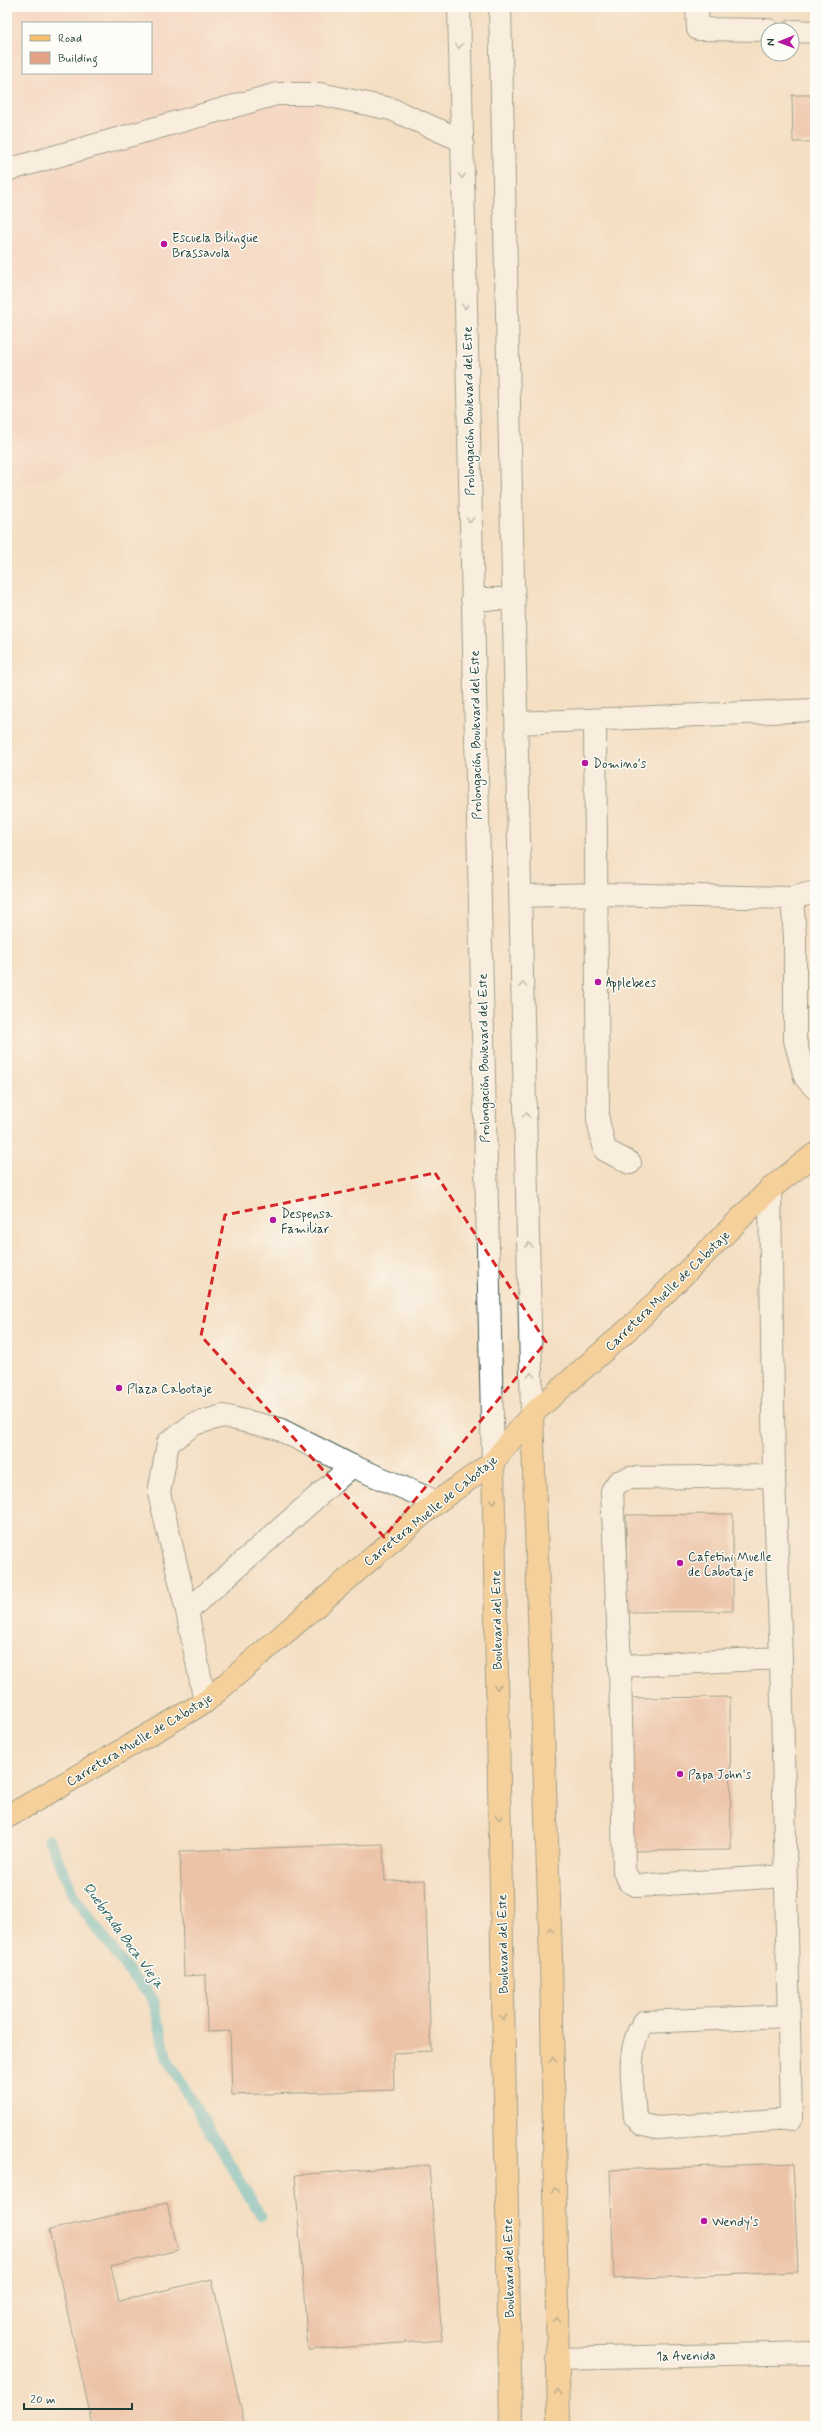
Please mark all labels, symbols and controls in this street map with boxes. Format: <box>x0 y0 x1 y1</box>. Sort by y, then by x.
legend <box>22 22 152 74</box>
north arrow <box>760 22 800 62</box>
text: Road <box>58 31 82 47</box>
text: N <box>764 38 778 46</box>
one-way arrow <box>455 43 463 49</box>
text: Building <box>58 51 98 68</box>
one-way arrow <box>458 173 466 179</box>
place label: Escuela Bilingüe Brassavola <box>172 230 258 262</box>
marker: Escuela Bilingüe Brassavola <box>159 239 169 249</box>
one-way arrow <box>461 303 469 309</box>
street label: Prolongación Boulevard del Este <box>460 326 480 496</box>
one-way arrow <box>466 517 474 523</box>
street label: Prolongación Boulevard del Este <box>467 650 487 820</box>
place label: Domino's <box>593 756 647 773</box>
marker: Domino's <box>580 758 590 768</box>
street label: Prolongación Boulevard del Este <box>475 973 495 1143</box>
place label: Applebees <box>606 975 657 993</box>
marker: Applebees <box>593 977 603 987</box>
one-way arrow <box>519 982 527 988</box>
one-way arrow <box>522 1112 530 1118</box>
place label: Despensa Familiar <box>281 1206 333 1238</box>
marker: Despensa Familiar <box>268 1215 278 1225</box>
street label: Carretera Muelle de Cabotaje <box>602 1227 734 1355</box>
one-way arrow <box>524 1242 533 1248</box>
one-way arrow <box>527 1372 536 1378</box>
place label: Plaza Cabotaje <box>127 1381 213 1398</box>
marker: Plaza Cabotaje <box>114 1383 124 1393</box>
street label: Carretera Muelle de Cabotaje <box>360 1452 501 1571</box>
one-way arrow <box>489 1498 497 1504</box>
place label: Cafetini Muelle de Cabotaje <box>688 1549 772 1581</box>
marker: Cafetini Muelle de Cabotaje <box>675 1558 685 1568</box>
street label: Boulevard del Este <box>488 1570 507 1670</box>
one-way arrow <box>493 1684 501 1690</box>
street label: Carretera Muelle de Cabotaje <box>64 1690 216 1791</box>
place label: Papa John's <box>688 1767 752 1784</box>
marker: Papa John's <box>675 1769 685 1779</box>
one-way arrow <box>495 1814 504 1820</box>
water label: Quebrada Boca Vieja <box>79 1879 168 1993</box>
street label: Boulevard del Este <box>494 1894 513 1994</box>
one-way arrow <box>546 1927 555 1933</box>
one-way arrow <box>499 2014 508 2020</box>
one-way arrow <box>549 2057 557 2063</box>
one-way arrow <box>551 2187 559 2193</box>
place label: Wendy's <box>712 2214 759 2231</box>
marker: Wendy's <box>699 2216 709 2226</box>
street label: Boulevard del Este <box>500 2218 519 2318</box>
one-way arrow <box>552 2317 561 2323</box>
street label: 1a Avenida <box>656 2347 716 2366</box>
scale bar <box>24 2385 132 2411</box>
one-way arrow <box>554 2389 562 2395</box>
text: 20 m <box>30 2392 56 2408</box>

